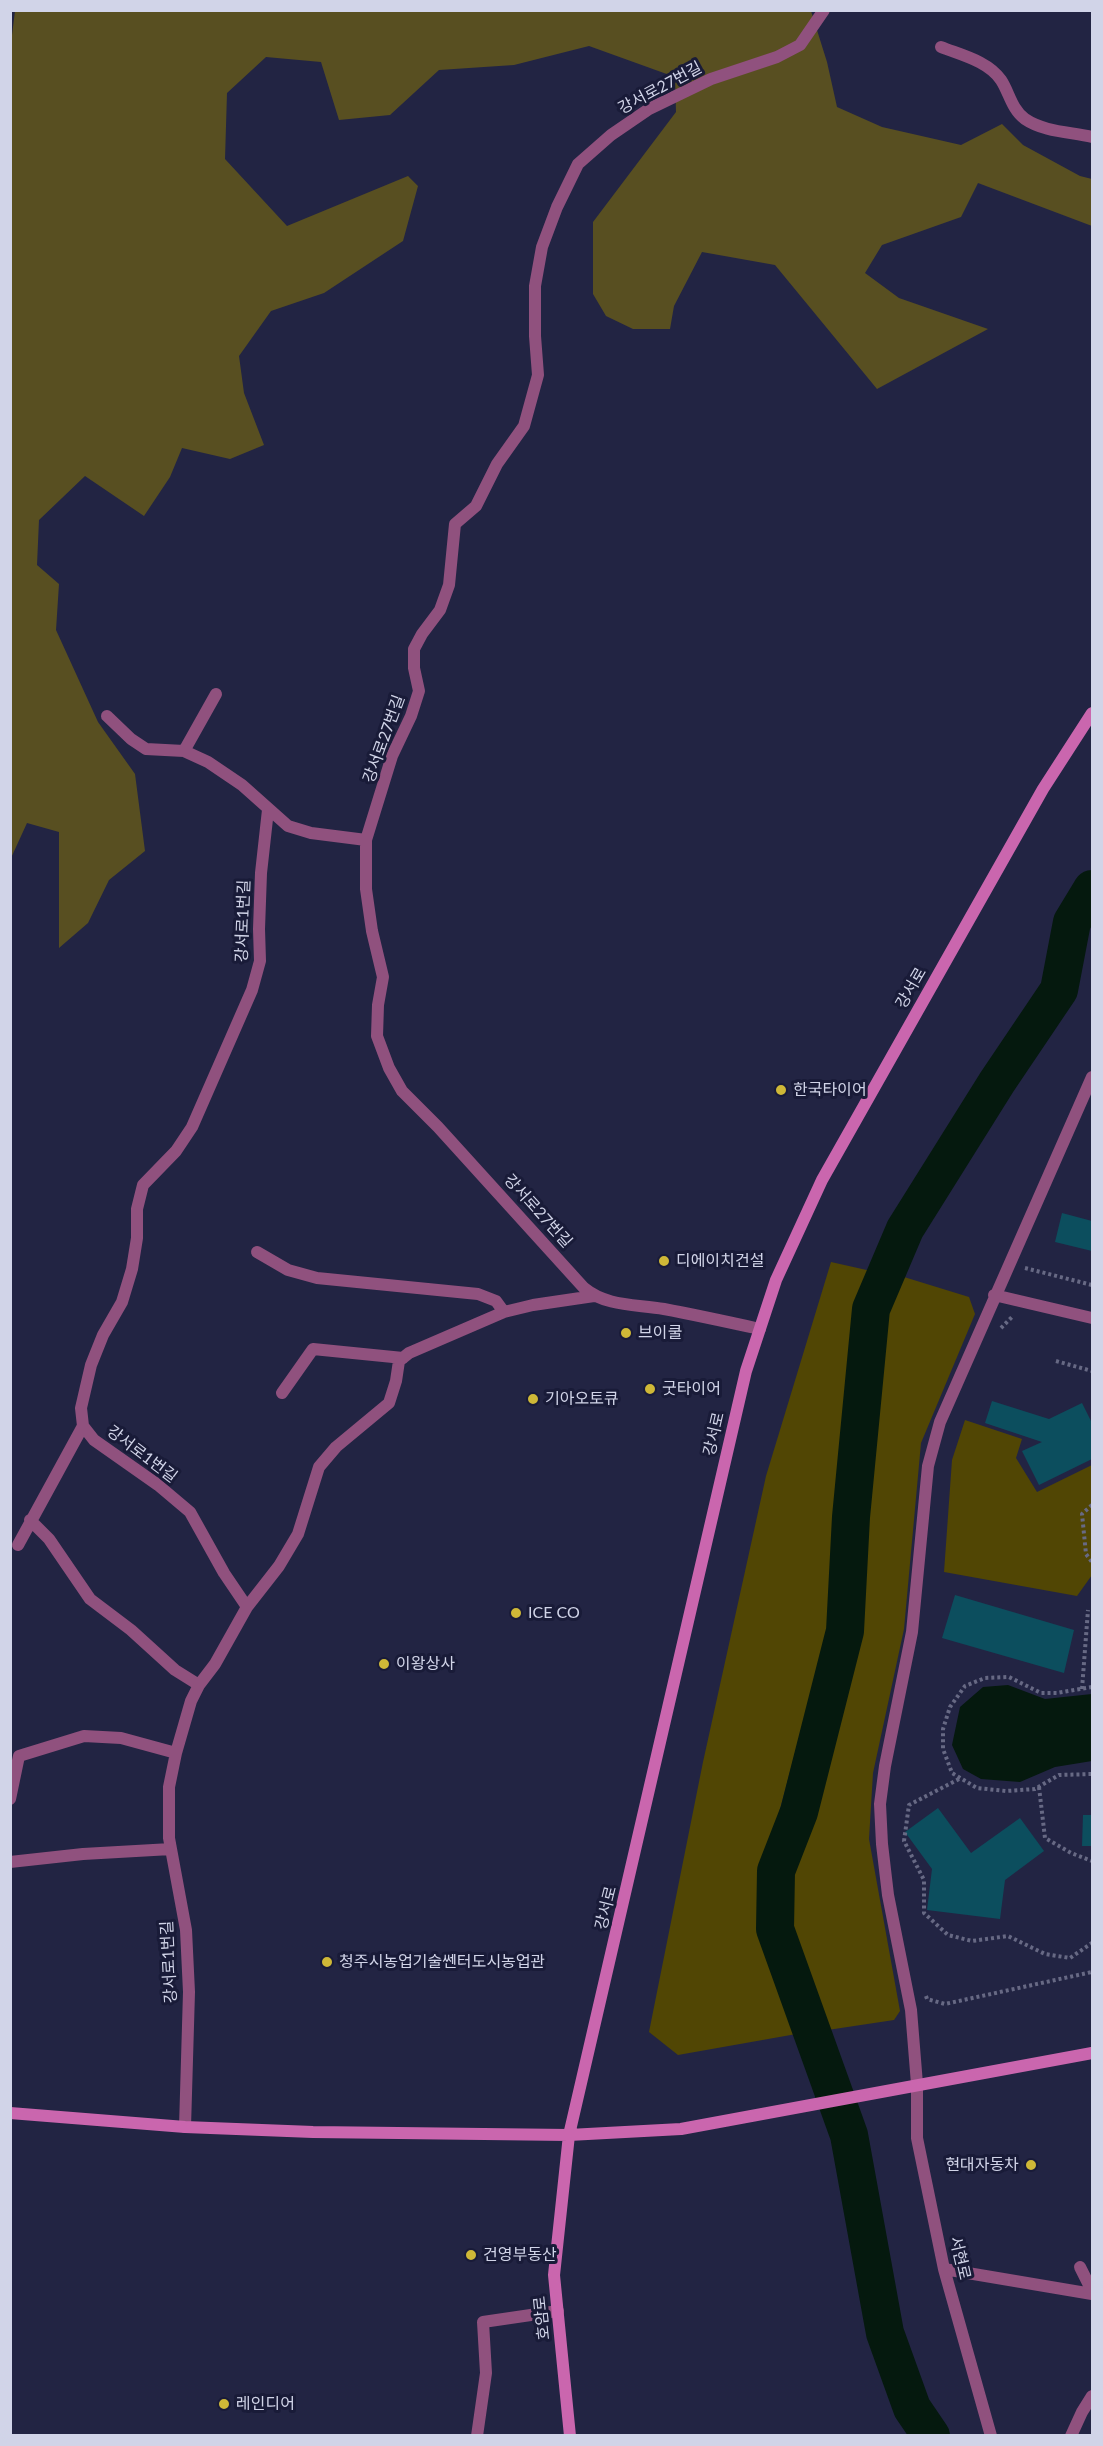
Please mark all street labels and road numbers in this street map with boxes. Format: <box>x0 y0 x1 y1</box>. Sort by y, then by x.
street label: 강서로27번길 <box>615 58 705 118</box>
street label: 강서로27번길 <box>359 692 409 786</box>
street label: 강서로1번길 <box>232 879 254 963</box>
street label: 강서로 <box>892 964 930 1012</box>
street label: 강서로27번길 <box>500 1170 576 1252</box>
street label: 강서로 <box>700 1410 728 1458</box>
street label: 강서로1번길 <box>103 1421 181 1487</box>
street label: 강서로 <box>591 1884 621 1932</box>
street label: 강서로1번길 <box>157 1920 181 2004</box>
street label: 서현로 <box>946 2234 974 2282</box>
street label: 호암로 <box>530 2295 554 2341</box>

